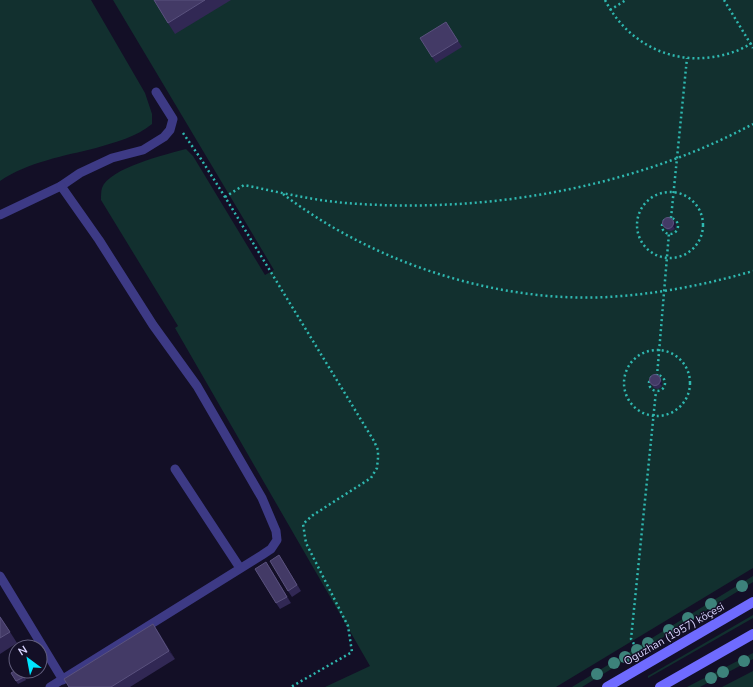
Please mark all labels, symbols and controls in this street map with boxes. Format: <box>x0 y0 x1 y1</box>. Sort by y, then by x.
street label: Oguzhan (1957) köçesi <box>621 599 727 669</box>
north arrow <box>8 639 48 679</box>
text: N <box>15 642 30 659</box>

